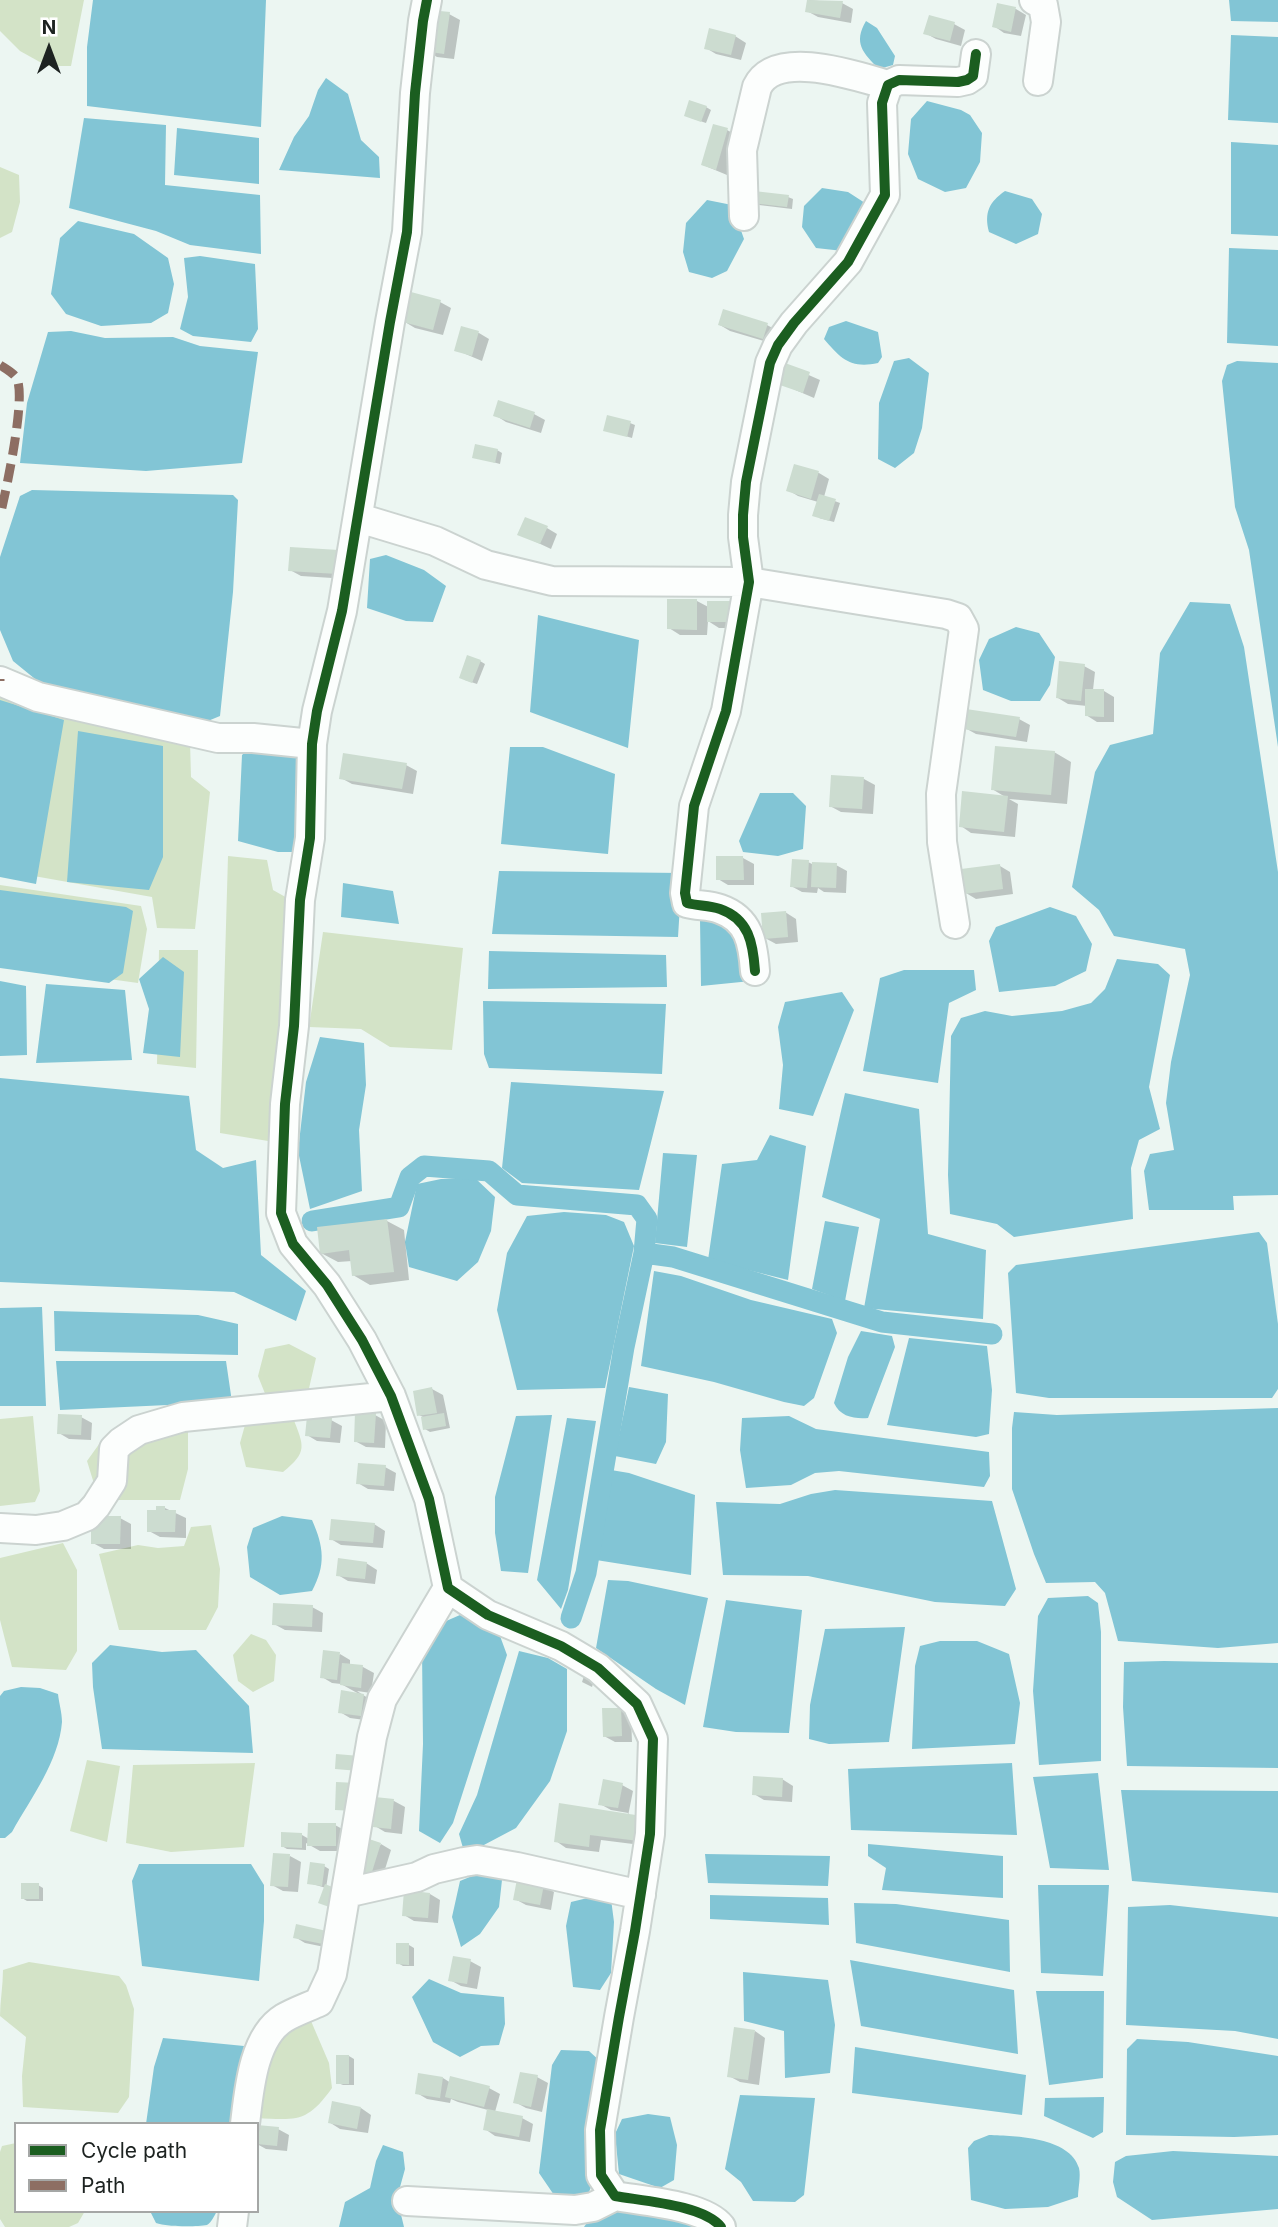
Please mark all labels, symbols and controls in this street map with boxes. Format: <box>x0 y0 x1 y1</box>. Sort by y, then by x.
north arrow <box>14 14 84 84</box>
text: N <box>42 16 56 39</box>
legend <box>14 2122 259 2213</box>
text: Cycle path <box>81 2138 187 2163</box>
text: Path <box>81 2173 126 2198</box>

